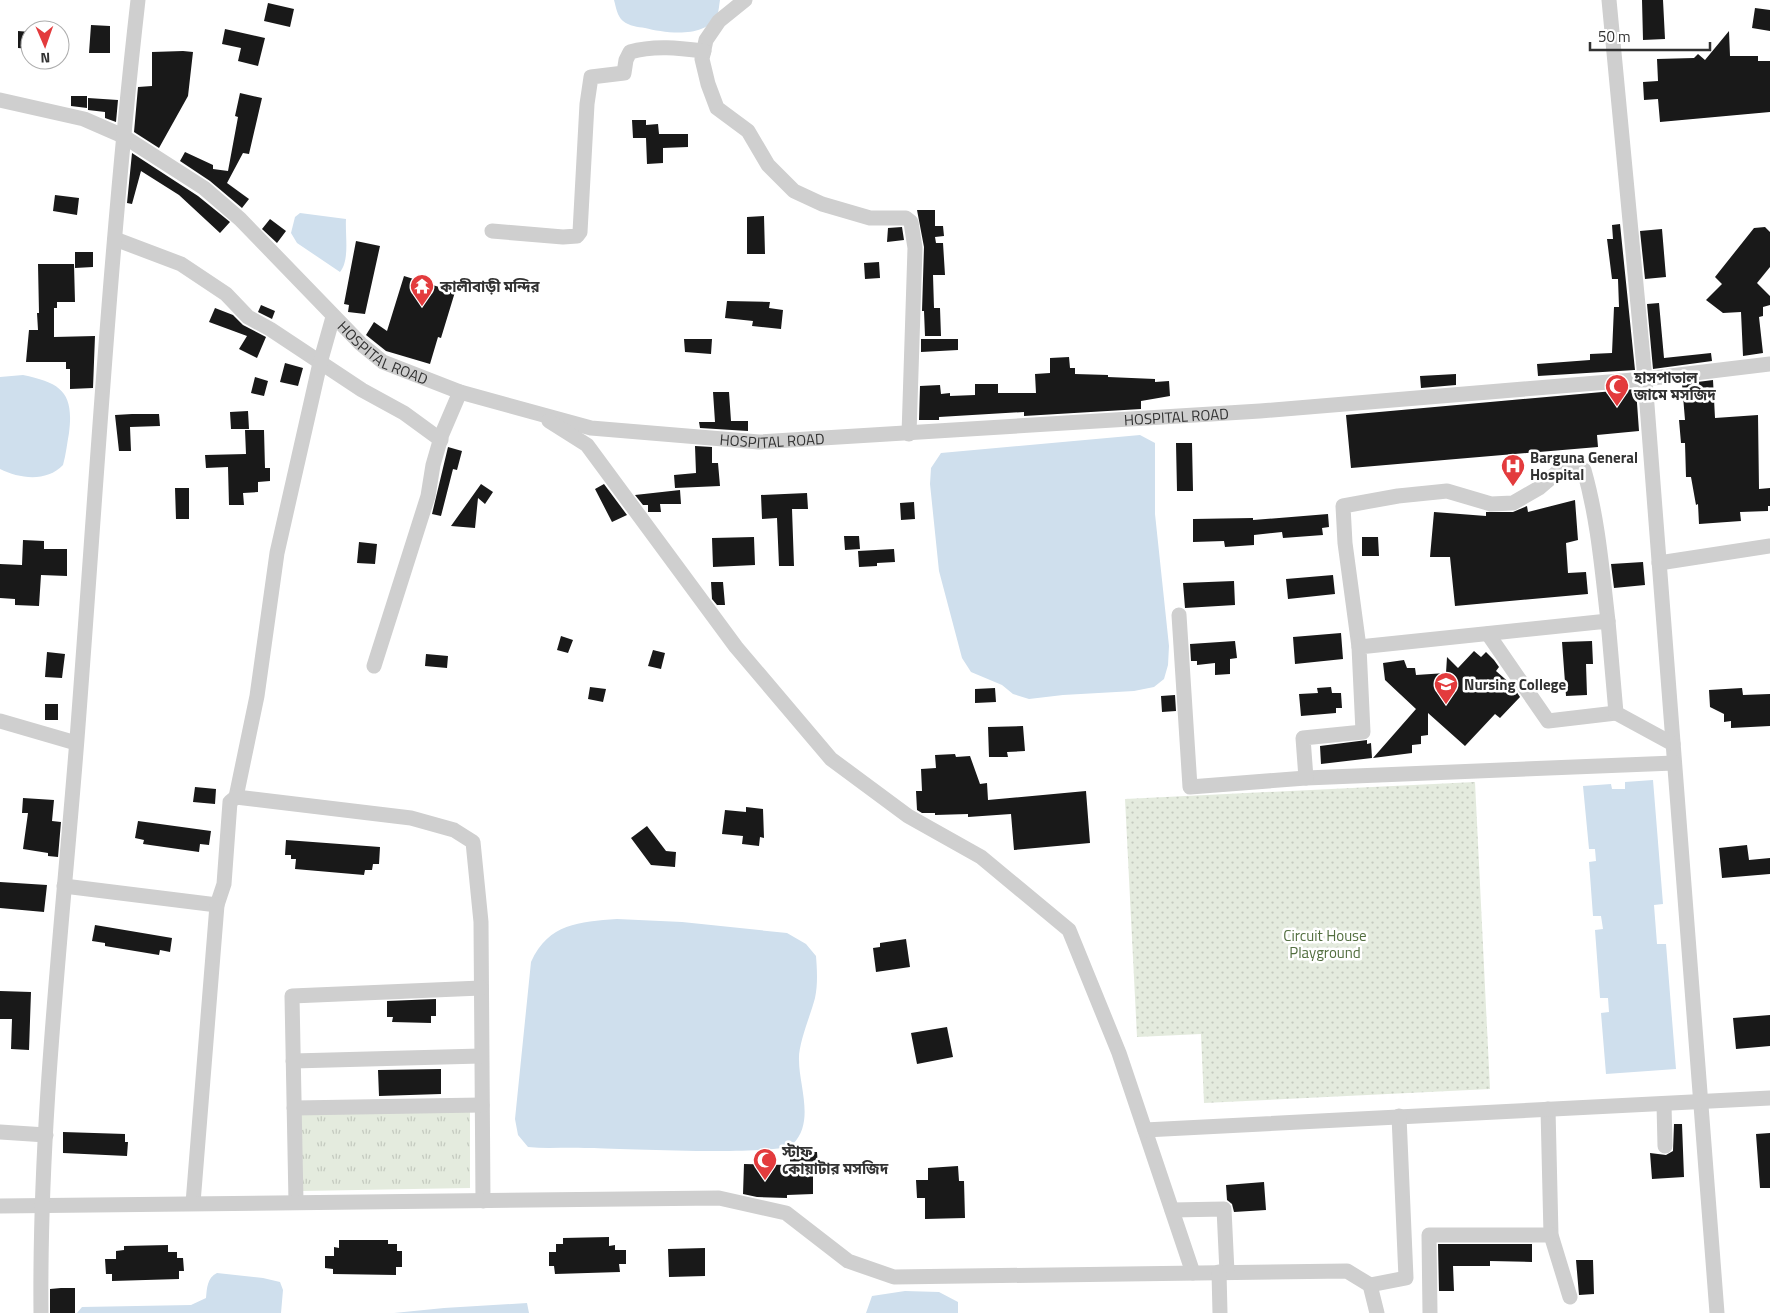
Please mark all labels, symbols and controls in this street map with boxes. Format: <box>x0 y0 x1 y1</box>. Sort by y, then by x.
north arrow <box>20 20 70 70</box>
scale bar <box>1590 20 1710 52</box>
text: 50 m <box>1598 25 1631 48</box>
text: N <box>40 48 51 69</box>
temple icon: কালীবাড়ী মন্দির <box>409 273 435 307</box>
place label: কালীবাড়ী মন্দির <box>439 275 540 298</box>
street label: HOSPITAL ROAD <box>333 315 432 390</box>
place label: হাসপাতাল জামে মসজিদ <box>1633 366 1716 406</box>
mosque icon: হাসপাতাল জামে মসজিদ <box>1604 373 1630 407</box>
street label: HOSPITAL ROAD <box>1123 401 1229 431</box>
street label: HOSPITAL ROAD <box>719 426 825 454</box>
place label: Barguna General Hospital <box>1530 446 1638 486</box>
hospital icon: Barguna General Hospital <box>1500 453 1526 487</box>
school or university icon: Nursing College <box>1433 671 1459 705</box>
place label: Nursing College <box>1464 673 1567 696</box>
park label: Circuit House Playground <box>1283 924 1367 964</box>
place label: স্টাফ কোয়াটার মসজিদ <box>781 1140 889 1180</box>
mosque icon: স্টাফ কোয়াটার মসজিদ <box>752 1147 778 1181</box>

